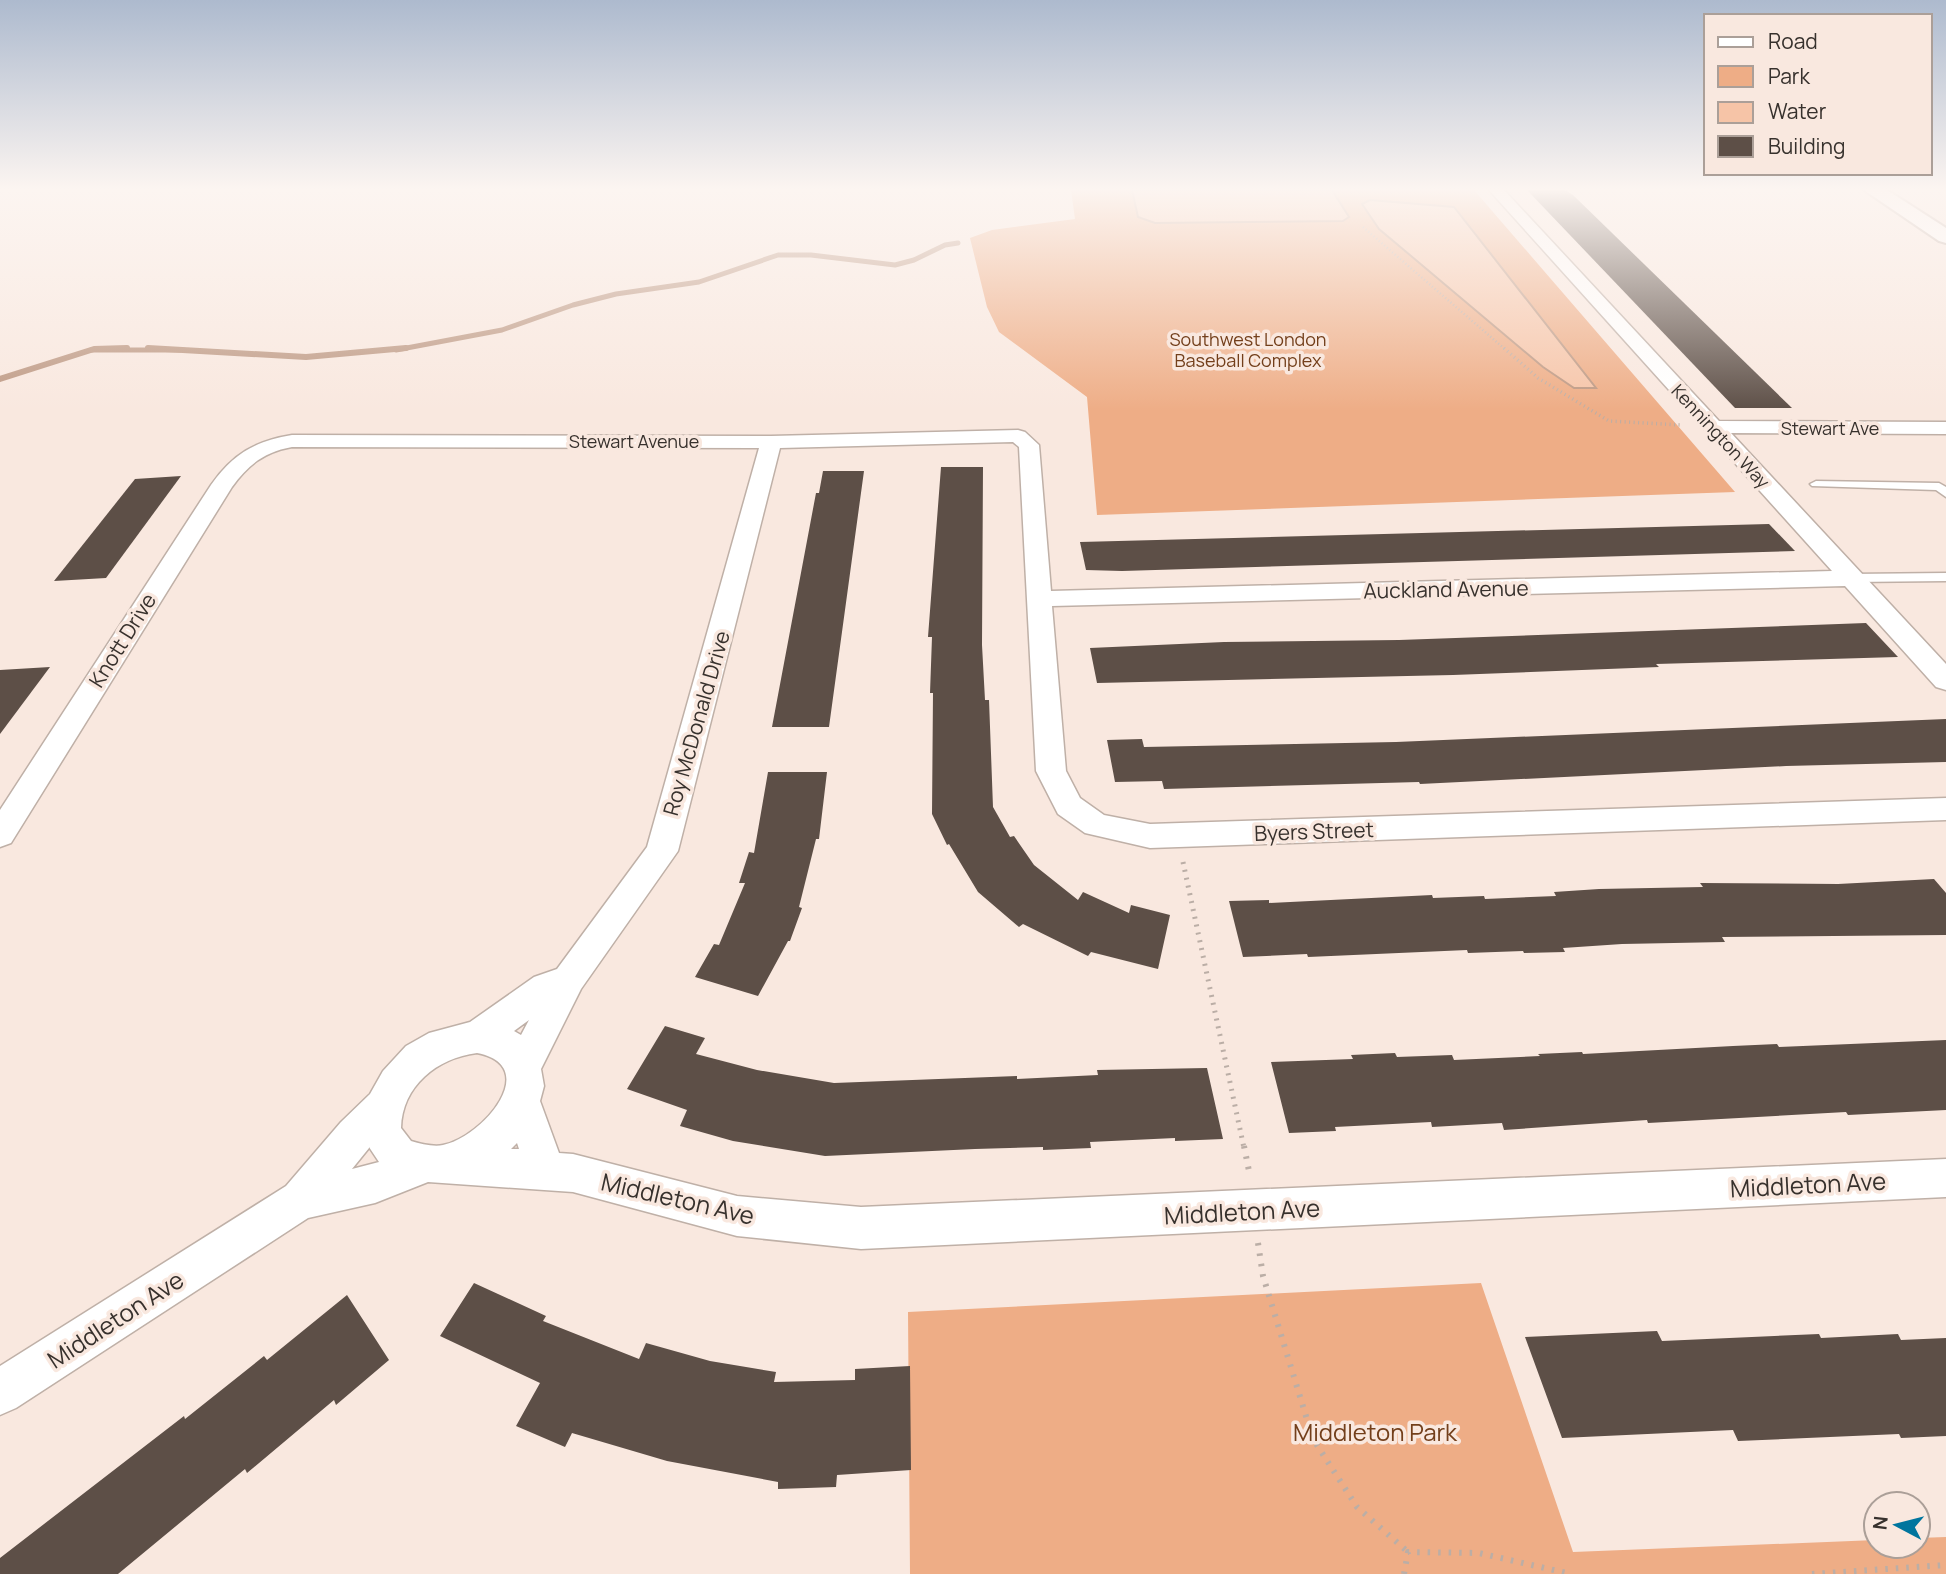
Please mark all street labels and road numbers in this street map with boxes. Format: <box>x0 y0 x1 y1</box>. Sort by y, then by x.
street label: Kennington Way <box>1667 379 1776 494</box>
street label: Stewart Ave <box>1781 416 1879 440</box>
street label: Stewart Avenue <box>569 429 699 453</box>
street label: Auckland Avenue <box>1363 574 1529 604</box>
street label: Knott Drive <box>82 588 162 692</box>
street label: Roy McDonald Drive <box>656 627 736 819</box>
street label: Byers Street <box>1254 815 1374 847</box>
street label: Middleton Ave <box>1729 1163 1887 1205</box>
street label: Middleton Ave <box>598 1164 758 1232</box>
street label: Middleton Ave <box>1163 1190 1321 1232</box>
street label: Middleton Ave <box>41 1263 189 1375</box>

